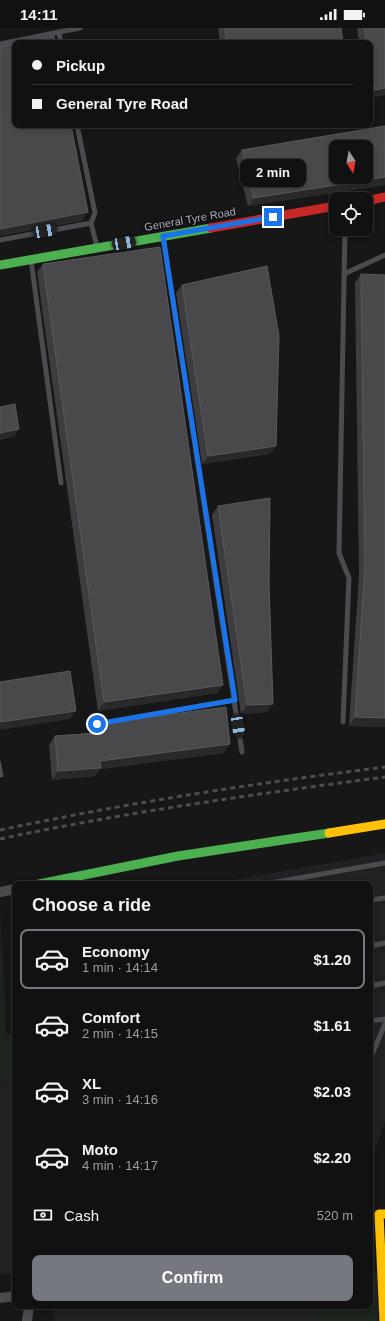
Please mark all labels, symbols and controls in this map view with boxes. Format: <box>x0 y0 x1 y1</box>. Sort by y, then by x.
text: 14:11 <box>20 6 58 23</box>
text: Pickup <box>56 57 105 74</box>
text: General Tyre Road <box>56 95 188 112</box>
north arrow <box>329 140 373 184</box>
map controls <box>329 140 373 236</box>
callout: 2 min <box>240 159 306 187</box>
text: 2 min <box>256 165 290 180</box>
button: locate <box>329 192 373 236</box>
street label: General Tyre Road <box>143 205 237 233</box>
route end <box>264 208 282 226</box>
car <box>32 223 58 239</box>
car <box>111 235 137 251</box>
car <box>230 713 246 739</box>
route start <box>88 715 106 733</box>
text: Choose a ride <box>32 895 151 915</box>
icon: car <box>34 941 70 977</box>
text: Economy <box>82 943 150 960</box>
text: $1.20 <box>313 951 351 968</box>
text: 1 min · 14:14 <box>82 960 158 975</box>
icon: car <box>34 1007 70 1043</box>
text: Comfort <box>82 1009 140 1026</box>
text: $1.61 <box>313 1017 351 1034</box>
text: 2 min · 14:15 <box>82 1026 158 1041</box>
icon: car <box>34 1073 70 1109</box>
text: XL <box>82 1075 101 1092</box>
text: $2.03 <box>313 1083 351 1100</box>
text: 3 min · 14:16 <box>82 1092 158 1107</box>
icon: car <box>34 1139 70 1175</box>
text: Moto <box>82 1141 118 1158</box>
text: $2.20 <box>313 1149 351 1166</box>
text: 4 min · 14:17 <box>82 1158 158 1173</box>
icon: cash <box>32 1204 54 1226</box>
text: Cash <box>64 1207 99 1224</box>
text: 520 m <box>317 1208 353 1223</box>
button: Confirm <box>32 1255 353 1301</box>

